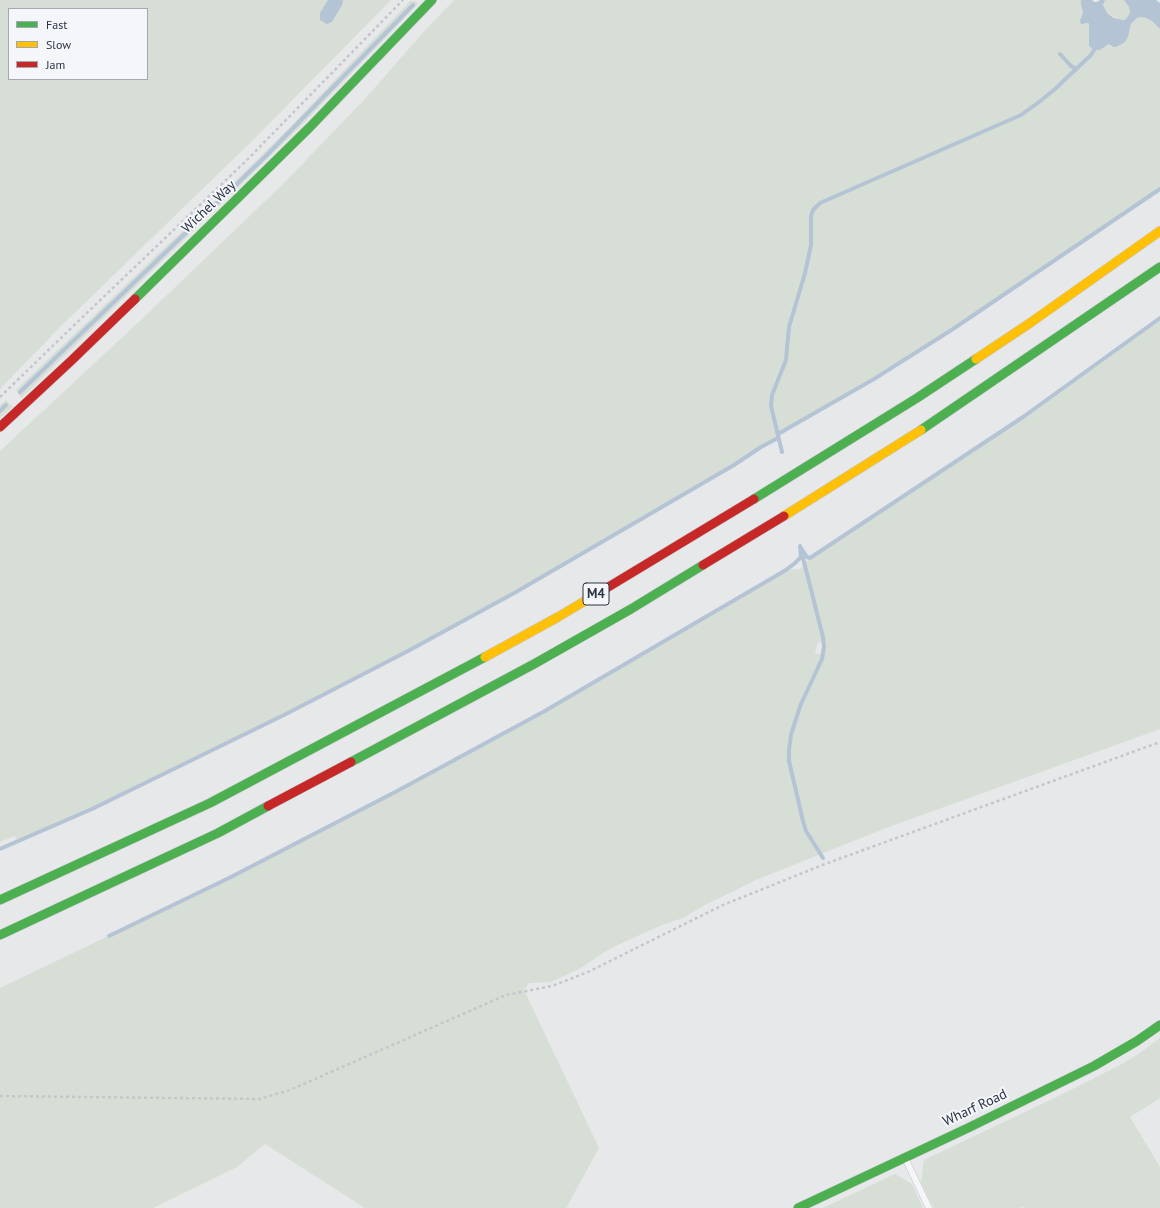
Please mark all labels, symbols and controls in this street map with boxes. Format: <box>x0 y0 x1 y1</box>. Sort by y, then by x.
legend <box>8 8 148 80</box>
text: Fast <box>46 17 67 32</box>
text: Slow <box>46 37 71 52</box>
text: Jam <box>46 57 65 72</box>
street label: Wichel Way <box>178 177 240 237</box>
road number: M4 <box>583 583 609 605</box>
street label: Wharf Road <box>940 1086 1010 1130</box>

